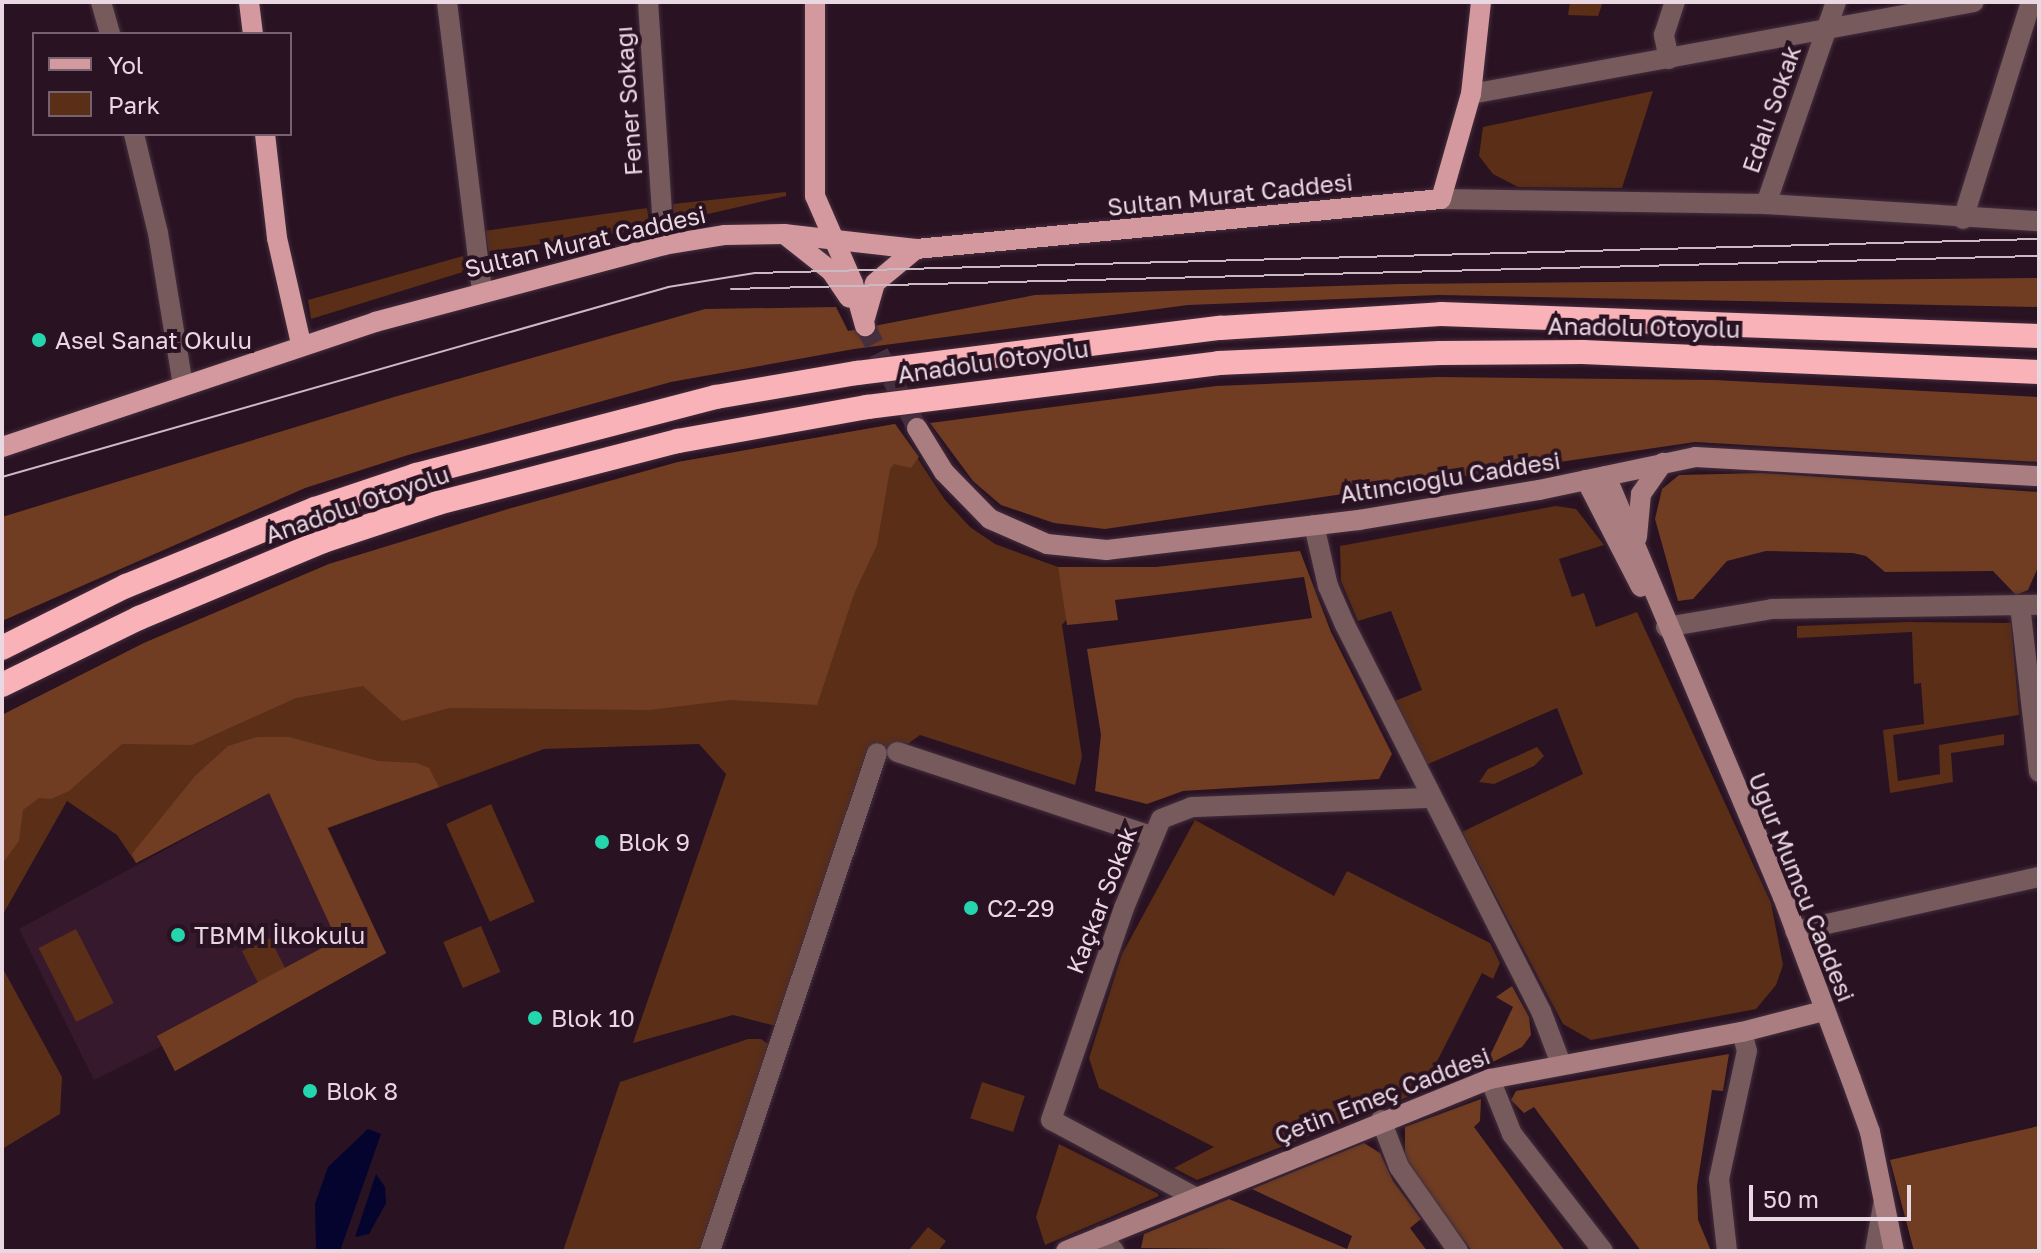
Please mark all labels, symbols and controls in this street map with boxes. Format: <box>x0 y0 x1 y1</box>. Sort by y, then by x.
street label: Fener Sokağı <box>608 25 648 177</box>
legend <box>32 32 292 136</box>
street label: Edalı Sokak <box>1736 41 1806 177</box>
text: Yol <box>108 50 144 79</box>
text: Park <box>108 90 160 119</box>
street label: Sultan Murat Caddesi <box>1106 167 1354 221</box>
street label: Sultan Murat Caddesi <box>462 199 708 283</box>
street label: Anadolu Otoyolu <box>1547 311 1741 343</box>
place label: Asel Sanat Okulu <box>55 326 252 354</box>
marker: Asel Sanat Okulu <box>30 331 48 349</box>
street label: Anadolu Otoyolu <box>896 333 1090 389</box>
street label: Altıncıoğlu Caddesi <box>1338 445 1562 509</box>
street label: Anadolu Otoyolu <box>261 459 453 549</box>
street label: Uğur Mumcu Caddesi <box>1743 768 1861 1006</box>
street label: Kaçkar Sokak <box>1060 822 1142 978</box>
place label: Blok 9 <box>618 828 690 856</box>
marker: Blok 9 <box>593 833 611 851</box>
place label: C2-29 <box>987 894 1055 922</box>
marker: C2-29 <box>962 899 980 917</box>
place label: TBMM İlkokulu <box>194 921 365 949</box>
marker: TBMM İlkokulu <box>169 926 187 944</box>
place label: Blok 10 <box>551 1004 635 1032</box>
marker: Blok 10 <box>526 1009 544 1027</box>
street label: Çetin Emeç Caddesi <box>1270 1041 1494 1149</box>
place label: Blok 8 <box>326 1077 398 1105</box>
marker: Blok 8 <box>301 1082 319 1100</box>
scale bar <box>1753 1169 1915 1219</box>
text: 50 m <box>1763 1184 1819 1213</box>

